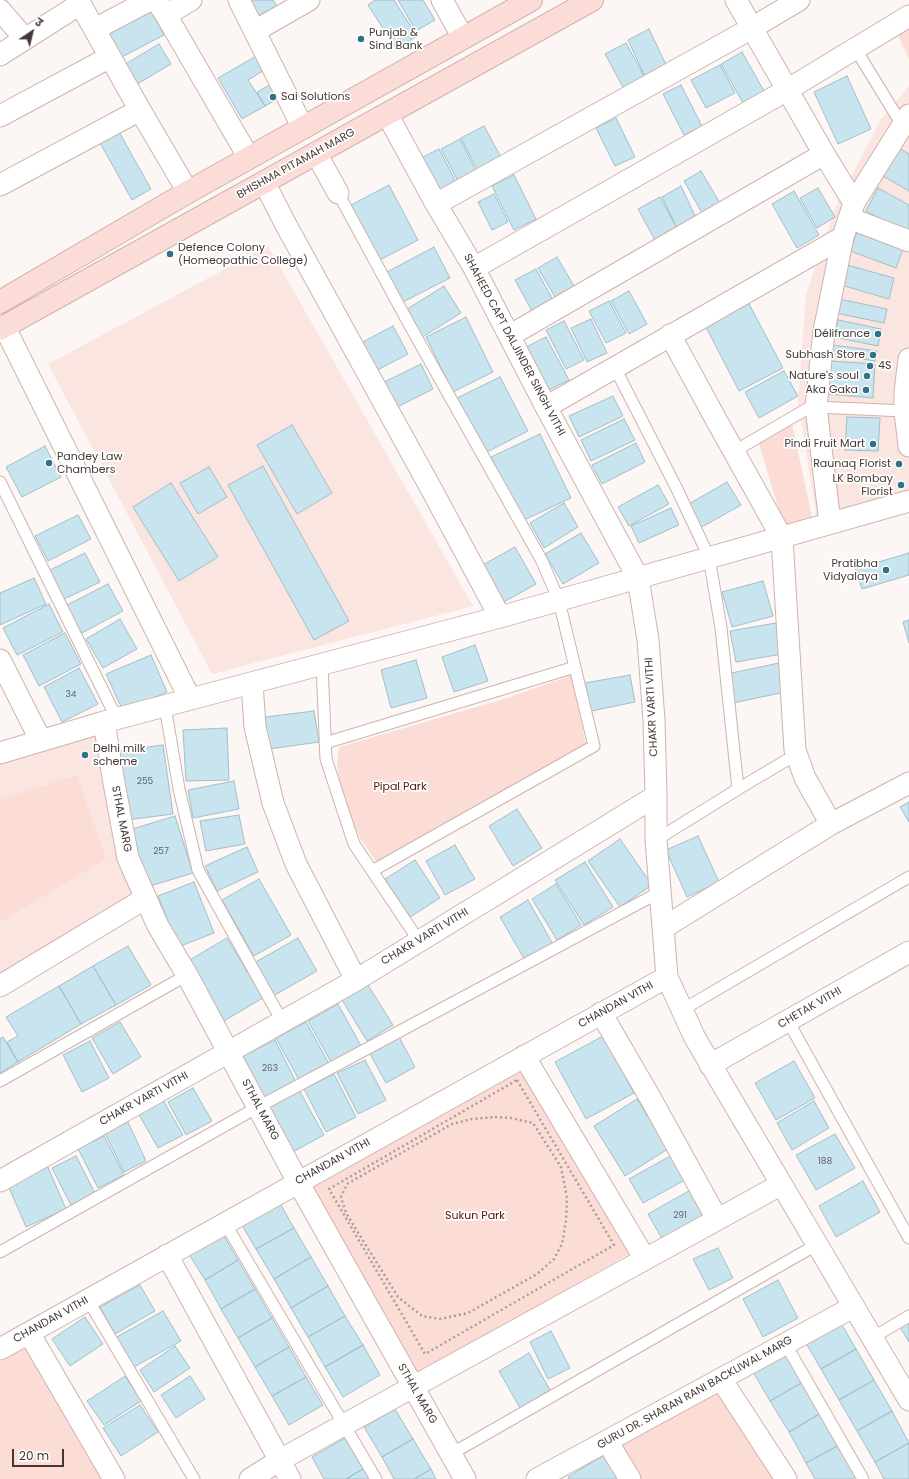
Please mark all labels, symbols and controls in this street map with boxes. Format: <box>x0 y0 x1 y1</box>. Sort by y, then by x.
north arrow <box>12 12 52 52</box>
text: उ <box>32 14 46 31</box>
place label: Punjab & Sind Bank <box>369 26 422 52</box>
marker: Punjab & Sind Bank <box>356 34 366 44</box>
place label: Sai Solutions <box>281 90 350 104</box>
marker: Sai Solutions <box>268 92 278 102</box>
street label: BHISHMA PITAMAH MARG <box>235 126 357 202</box>
place label: Defence Colony (Homeopathic College) <box>178 241 308 267</box>
marker: Defence Colony (Homeopathic College) <box>165 249 175 259</box>
street label: SHAHEED CAPT DALJINDER SINGH VITHI <box>460 252 568 438</box>
place label: Délifrance <box>814 327 870 341</box>
marker: Délifrance <box>873 329 883 339</box>
place label: Subhash Store <box>785 348 865 362</box>
marker: Subhash Store <box>868 350 878 360</box>
place label: 4S <box>878 359 891 373</box>
marker: 4S <box>865 361 875 371</box>
place label: Nature's soul <box>789 369 859 383</box>
marker: Nature's soul <box>862 371 872 381</box>
place label: Aka Gaka <box>805 383 858 397</box>
marker: Aka Gaka <box>861 385 871 395</box>
place label: Pindi Fruit Mart <box>784 437 865 451</box>
marker: Pindi Fruit Mart <box>868 439 878 449</box>
place label: Pandey Law Chambers <box>57 450 122 476</box>
place label: Raunaq Florist <box>813 457 891 471</box>
marker: Pandey Law Chambers <box>44 458 54 468</box>
marker: Raunaq Florist <box>894 459 904 469</box>
place label: LK Bombay Florist <box>833 472 893 498</box>
marker: LK Bombay Florist <box>896 480 906 490</box>
place label: Pratibha Vidyalaya <box>823 557 878 583</box>
marker: Pratibha Vidyalaya <box>881 565 891 575</box>
street label: CHAKR VARTI VITHI <box>643 657 661 757</box>
house number: 34 <box>66 690 76 700</box>
place label: Delhi milk scheme <box>93 742 145 768</box>
marker: Delhi milk scheme <box>80 750 90 760</box>
house number: 255 <box>137 777 153 787</box>
park label: Pipal Park <box>373 780 427 794</box>
street label: STHAL MARG <box>108 785 134 853</box>
house number: 257 <box>153 847 169 857</box>
street label: CHAKR VARTI VITHI <box>379 906 471 968</box>
street label: CHANDAN VITHI <box>576 979 656 1031</box>
street label: CHETAK VITHI <box>776 985 844 1031</box>
house number: 263 <box>262 1064 278 1074</box>
street label: CHAKR VARTI VITHI <box>97 1069 191 1129</box>
street label: STHAL MARG <box>238 1077 282 1143</box>
street label: CHANDAN VITHI <box>293 1136 373 1188</box>
house number: 188 <box>818 1157 832 1167</box>
park label: Sukun Park <box>445 1209 505 1223</box>
house number: 291 <box>673 1211 687 1221</box>
street label: CHANDAN VITHI <box>11 1294 91 1346</box>
street label: GURU DR. SHARAN RANI BACKLIWAL MARG <box>595 1334 795 1452</box>
street label: STHAL MARG <box>394 1362 440 1426</box>
scale bar <box>14 1441 66 1467</box>
text: 20 m <box>19 1447 49 1464</box>

